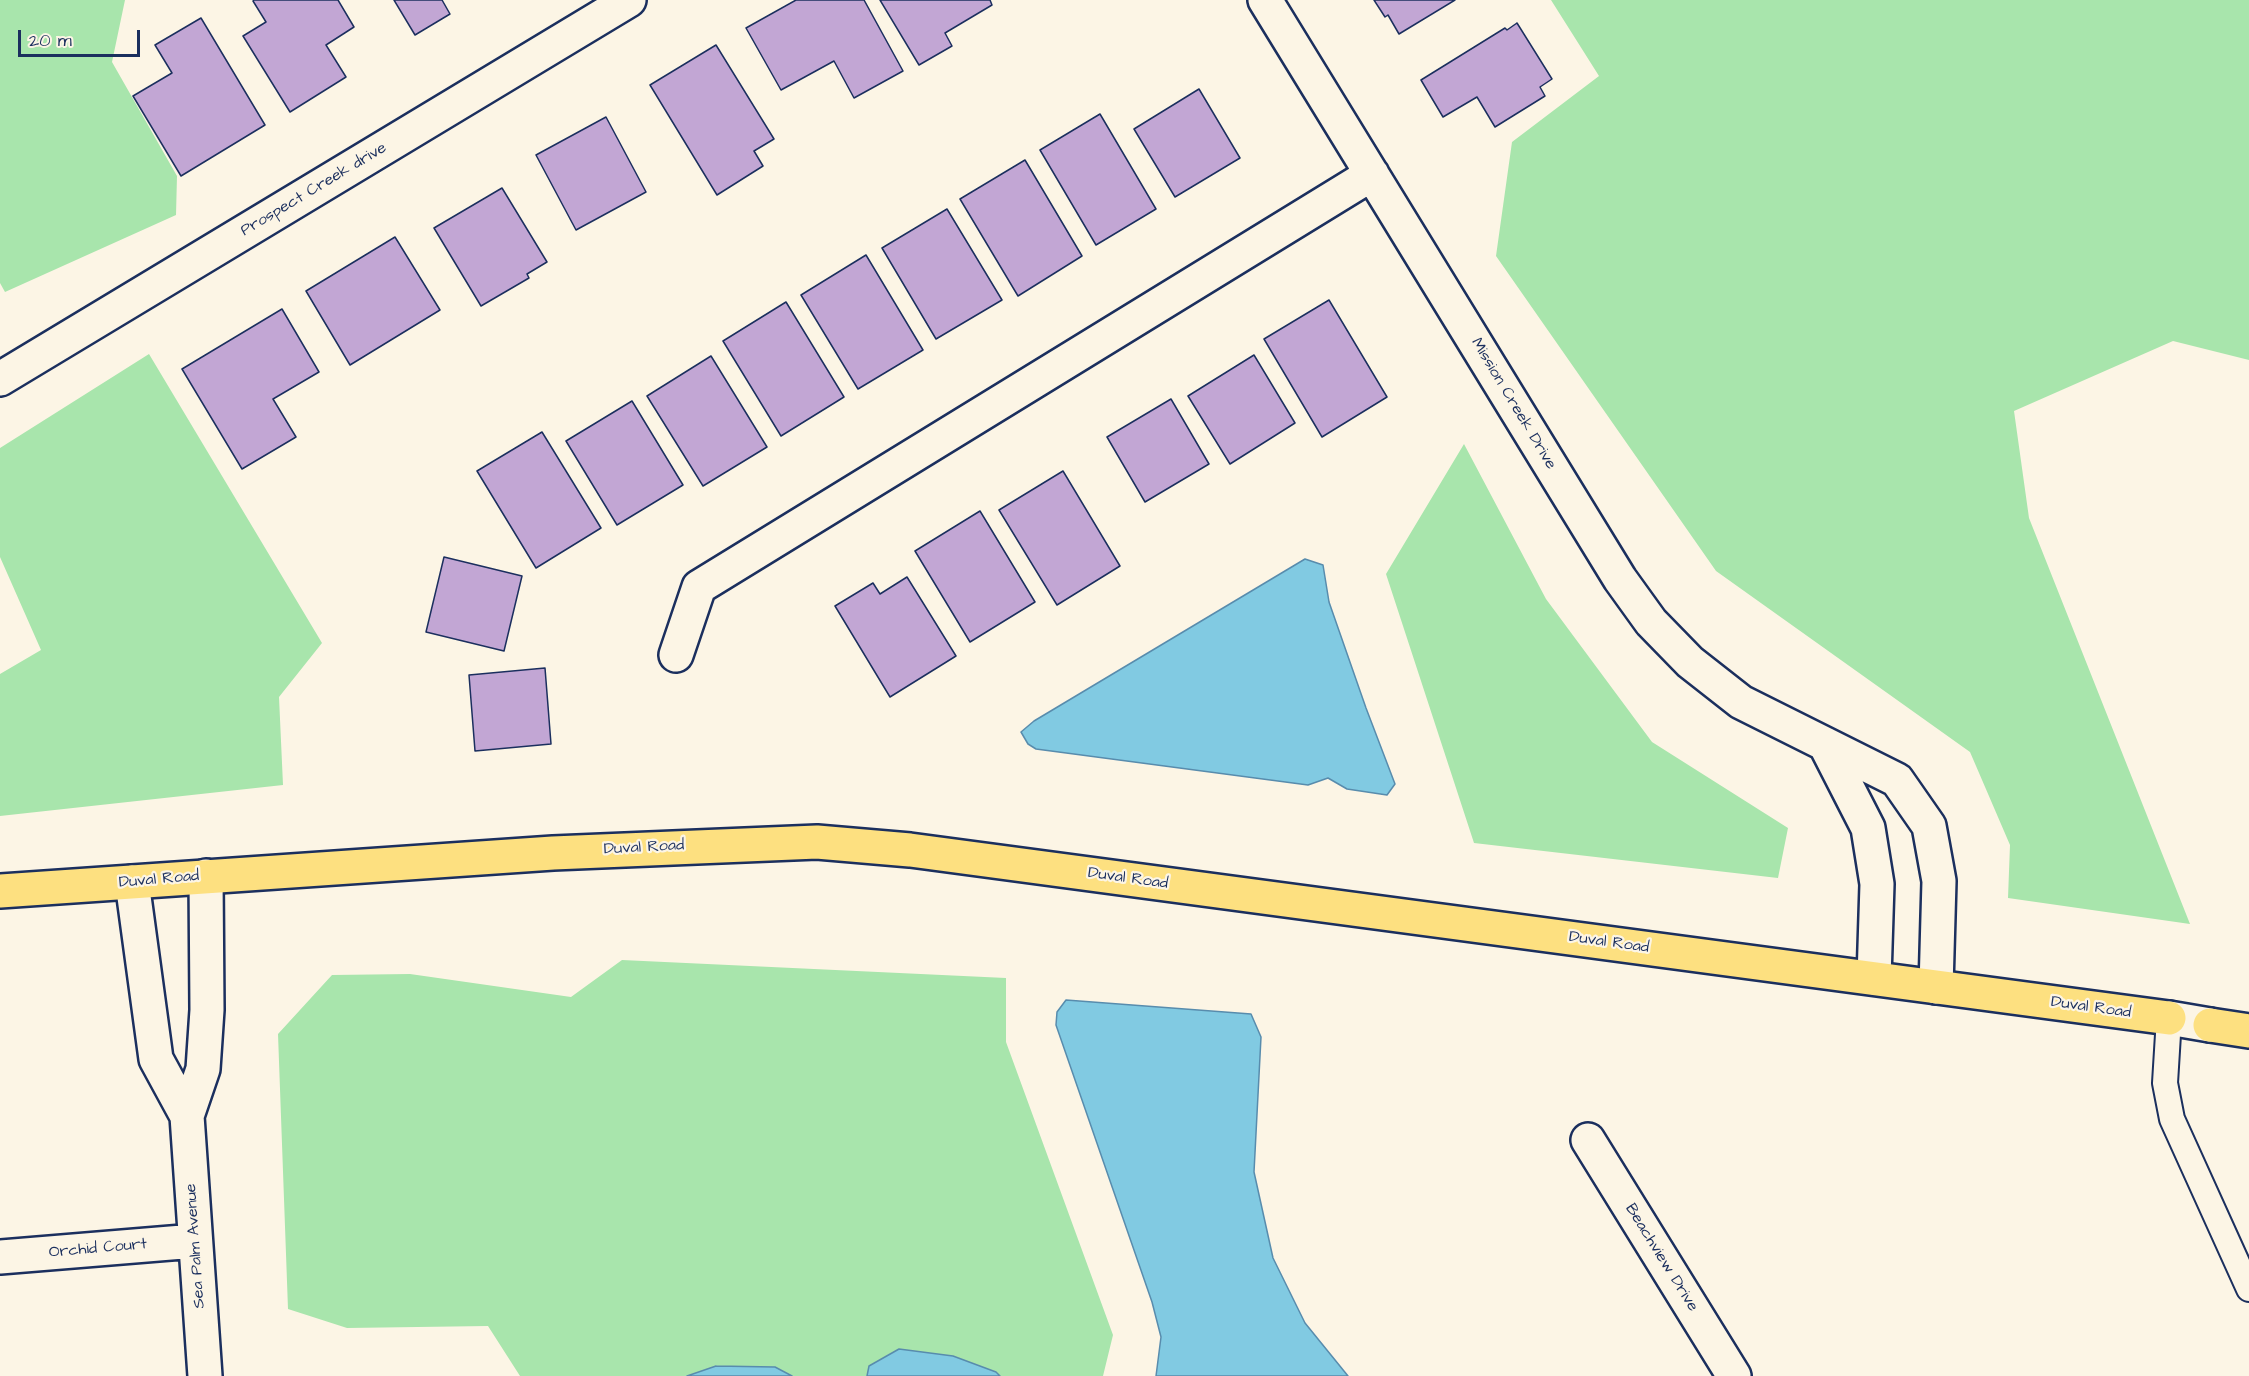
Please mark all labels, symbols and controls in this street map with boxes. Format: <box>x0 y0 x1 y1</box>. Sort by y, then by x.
scale bar <box>21 18 142 56</box>
text: 20 m <box>29 28 72 53</box>
street label: Prospect Creek drive <box>238 139 390 241</box>
street label: Mission Creek Drive <box>1466 335 1560 473</box>
street label: Duval Road <box>603 836 685 860</box>
street label: Duval Road <box>1087 864 1169 894</box>
street label: Duval Road <box>118 867 200 893</box>
street label: Duval Road <box>1568 928 1650 958</box>
street label: Duval Road <box>2050 993 2132 1023</box>
street label: Sea Palm Avenue <box>182 1183 210 1309</box>
street label: Beachview Drive <box>1620 1201 1702 1315</box>
street label: Orchid Court <box>48 1235 148 1263</box>

